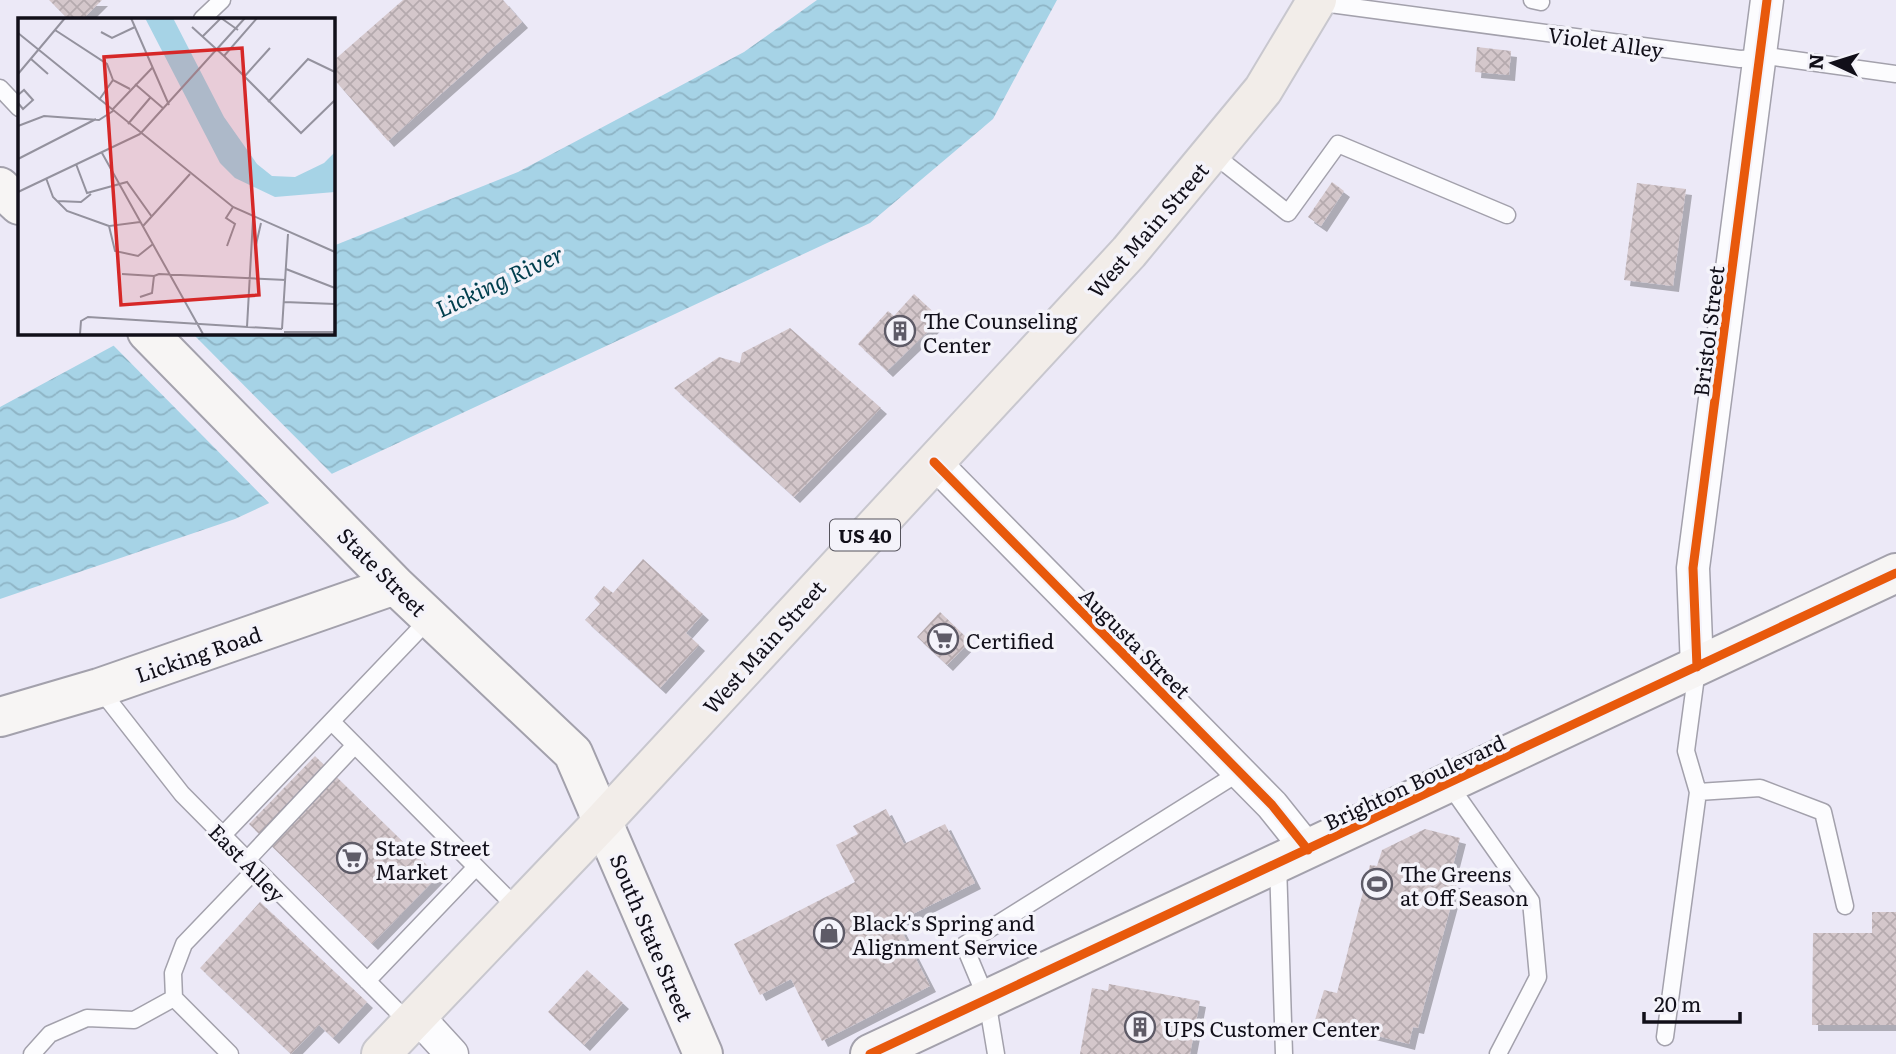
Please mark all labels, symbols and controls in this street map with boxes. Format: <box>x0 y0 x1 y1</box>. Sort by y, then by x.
inset map <box>18 18 334 334</box>
street label: Violet Alley <box>1546 18 1667 65</box>
north arrow <box>1798 28 1868 98</box>
text: N <box>1801 53 1830 71</box>
street label: West Main Street <box>1079 154 1215 304</box>
water label: Licking River <box>429 235 569 325</box>
street label: Bristol Street <box>1684 263 1730 398</box>
place label: The Counseling Center <box>923 304 1078 359</box>
building icon: The Counseling Center <box>883 314 917 348</box>
street label: State Street <box>331 519 435 623</box>
road number: US 40 <box>830 520 900 550</box>
street label: West Main Street <box>694 572 832 720</box>
street label: Augusta Street <box>1073 579 1199 705</box>
street label: Licking Road <box>131 617 265 689</box>
supermarket icon: Certified <box>926 622 960 656</box>
place label: Certified <box>966 624 1054 655</box>
street label: Brighton Boulevard <box>1318 725 1510 837</box>
street label: East Alley <box>203 816 294 909</box>
place label: State Street Market <box>375 831 490 886</box>
supermarket icon: State Street Market <box>335 841 369 875</box>
street label: South State Street <box>604 849 702 1026</box>
place label: The Greens at Off Season <box>1400 857 1529 912</box>
sports icon: The Greens at Off Season <box>1360 867 1394 901</box>
place label: Black's Spring and Alignment Service <box>852 906 1038 961</box>
shop icon: Black's Spring and Alignment Service <box>812 916 846 950</box>
scale bar <box>1644 981 1740 1025</box>
text: 20 m <box>1654 987 1701 1018</box>
building icon: UPS Customer Center <box>1123 1010 1157 1044</box>
place label: UPS Customer Center <box>1163 1012 1380 1043</box>

